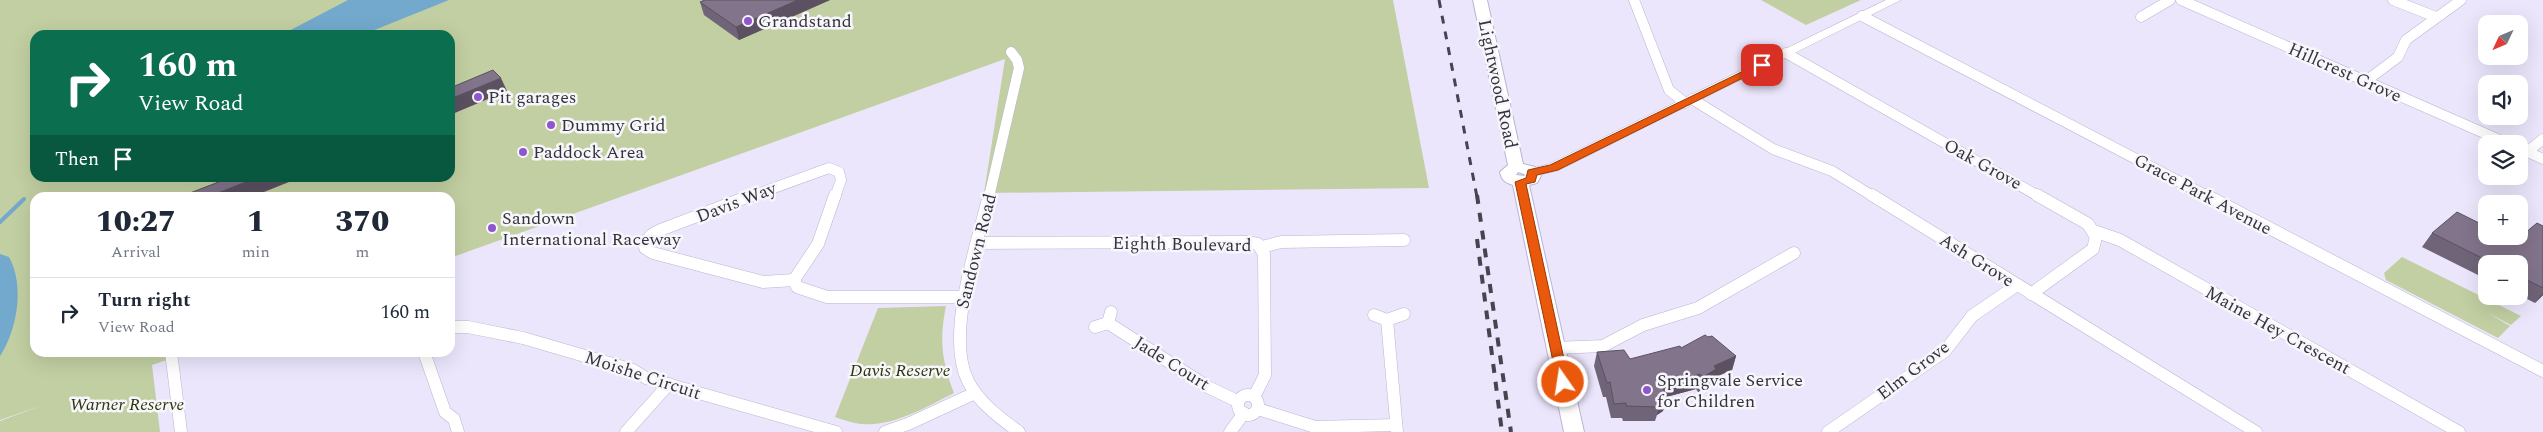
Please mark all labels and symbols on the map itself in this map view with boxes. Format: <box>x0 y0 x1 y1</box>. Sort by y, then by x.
place label: Grandstand <box>758 8 852 35</box>
marker: Grandstand <box>742 15 754 27</box>
north arrow <box>2478 15 2528 65</box>
street label: Lightwood Road <box>1471 17 1524 151</box>
street label: Hillcrest Grove <box>2284 35 2406 110</box>
pin <box>1741 44 1783 86</box>
place label: Pit garages <box>488 84 577 111</box>
marker: Pit garages <box>472 91 484 103</box>
place label: Dummy Grid <box>561 112 666 139</box>
marker: Dummy Grid <box>545 119 557 131</box>
street label: Oak Grove <box>1939 132 2027 197</box>
place label: Paddock Area <box>533 139 644 166</box>
marker: Paddock Area <box>517 146 529 158</box>
street label: Grace Park Avenue <box>2129 147 2277 242</box>
street label: Davis Way <box>692 174 781 230</box>
street label: Sandown Road <box>949 191 1004 312</box>
place label: Sandown International Raceway <box>502 205 682 253</box>
marker: Sandown International Raceway <box>486 222 498 234</box>
street label: Ash Grove <box>1934 227 2020 294</box>
street label: Eighth Boulevard <box>1112 230 1252 259</box>
street label: Maine Hey Crescent <box>2200 279 2355 382</box>
street label: Jade Court <box>1129 329 1215 397</box>
street label: Elm Grove <box>1871 334 1955 407</box>
street label: Moishe Circuit <box>581 344 704 407</box>
position arrow <box>1536 355 1588 407</box>
park label: Davis Reserve <box>850 357 950 384</box>
place label: Springvale Service for Children <box>1657 367 1803 415</box>
marker: Springvale Service for Children <box>1641 384 1653 396</box>
park label: Warner Reserve <box>70 391 184 418</box>

